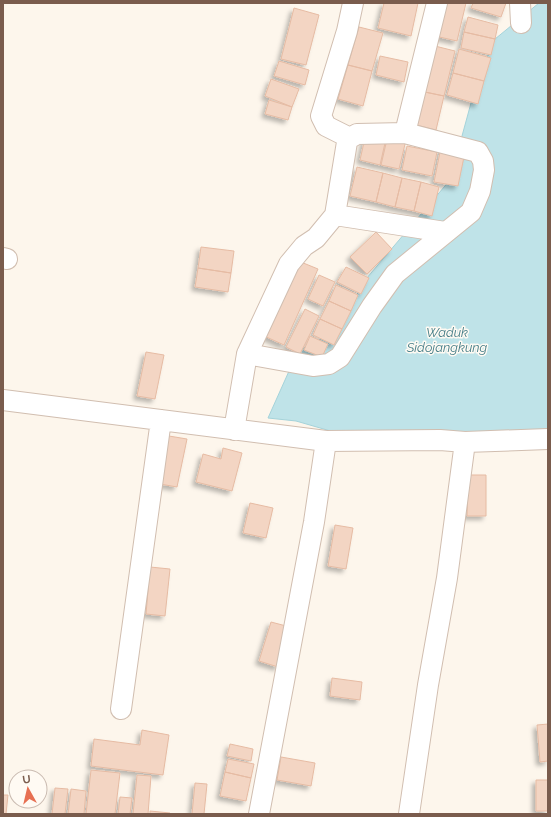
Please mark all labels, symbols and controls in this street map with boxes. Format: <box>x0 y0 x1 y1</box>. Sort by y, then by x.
water label: Waduk Sidojangkung <box>406 325 488 355</box>
north arrow <box>8 769 48 809</box>
text: U <box>22 773 32 787</box>

